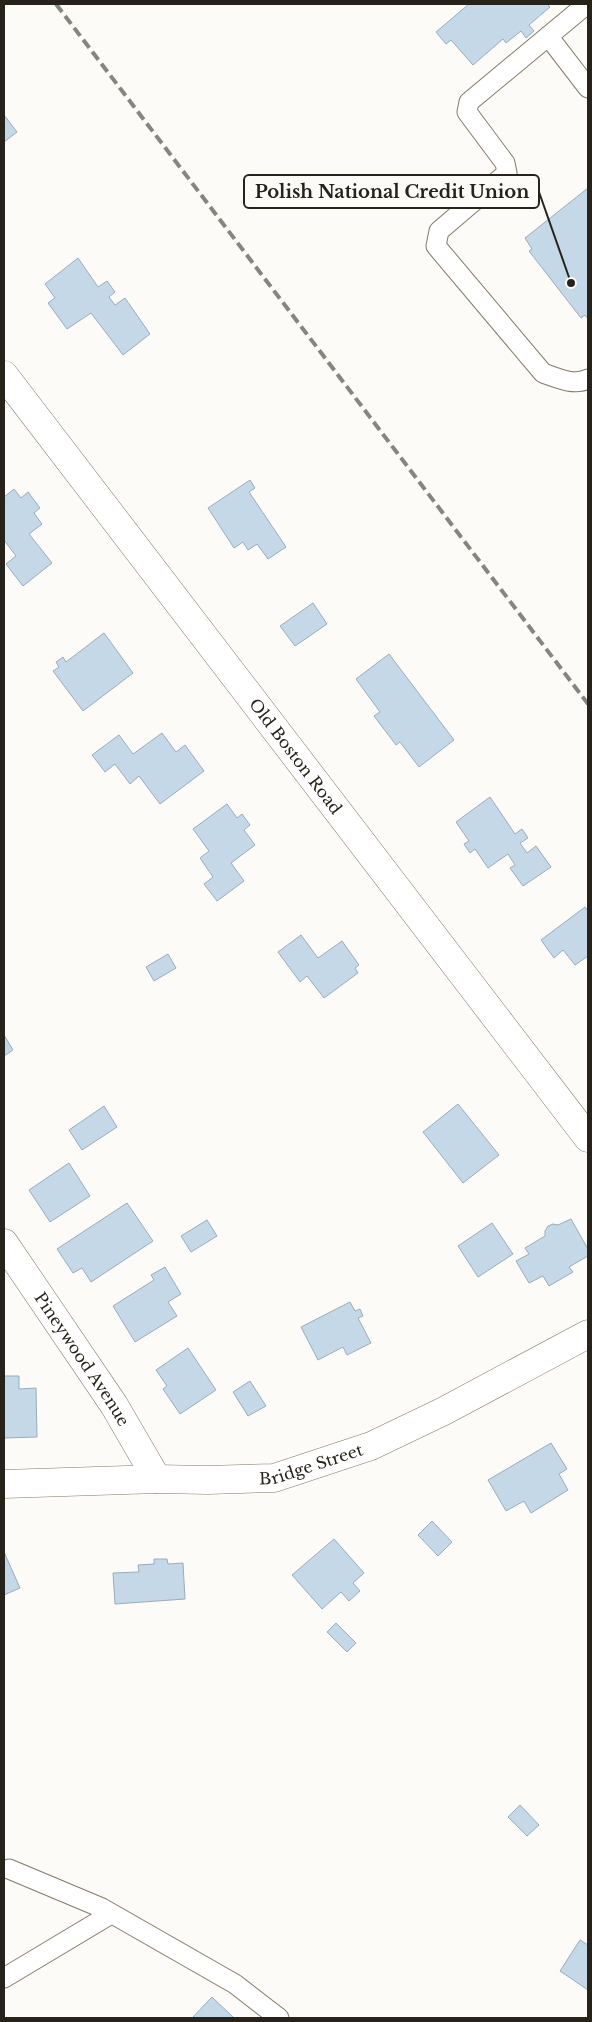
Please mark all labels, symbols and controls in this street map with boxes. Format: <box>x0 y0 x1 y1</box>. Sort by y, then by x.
callout: Polish National Credit Union <box>244 175 539 208</box>
text: Polish National Credit Union <box>255 181 529 203</box>
street label: Old Boston Road <box>245 694 346 818</box>
street label: Pineywood Avenue <box>30 1288 134 1430</box>
street label: Bridge Street <box>259 1439 365 1488</box>

